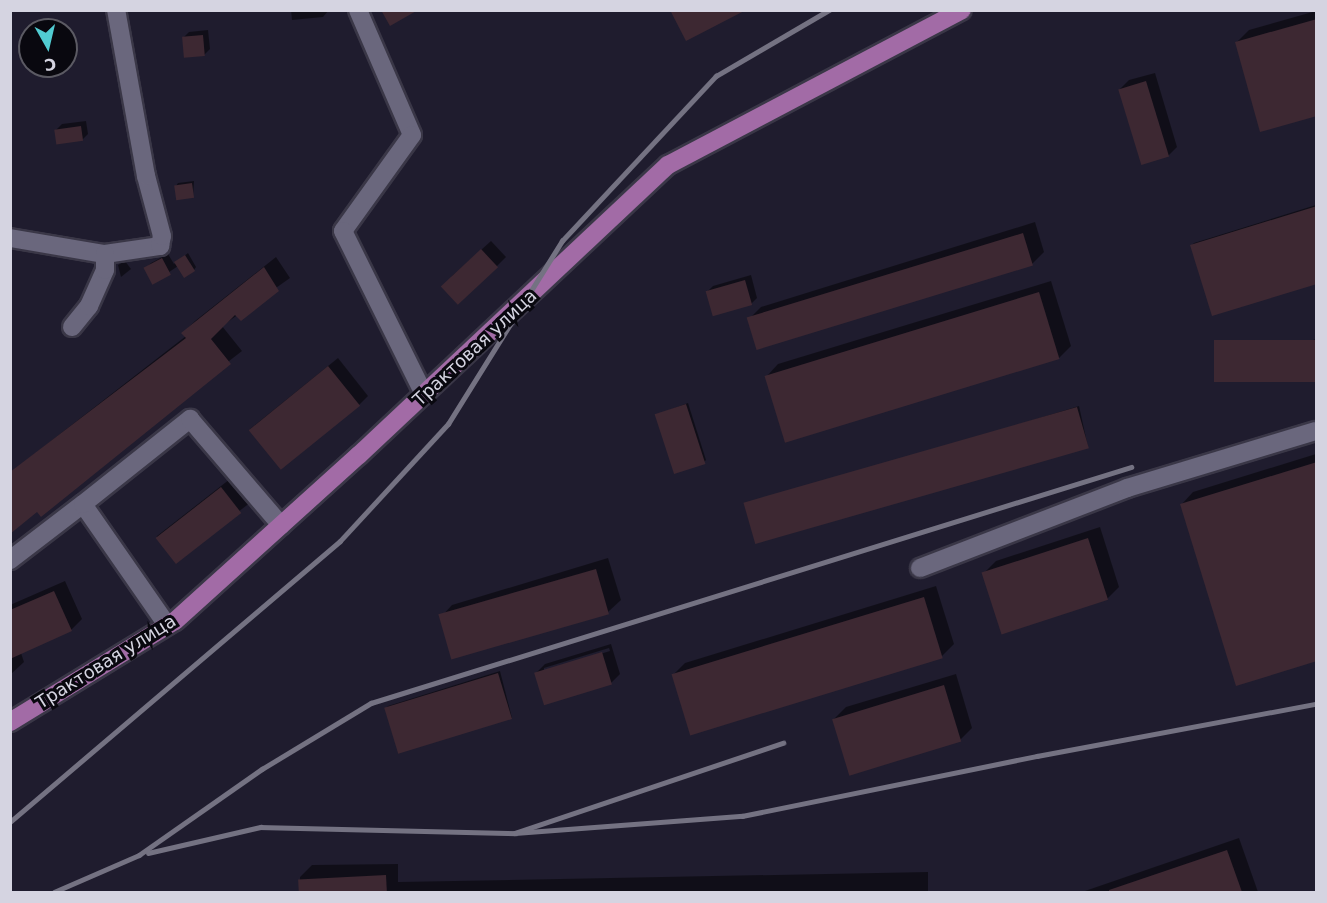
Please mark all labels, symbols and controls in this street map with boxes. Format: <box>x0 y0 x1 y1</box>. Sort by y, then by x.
north arrow <box>18 18 78 78</box>
text: С <box>43 54 57 75</box>
street label: Трактовая улица <box>409 285 541 411</box>
street label: Трактовая улица <box>32 610 180 714</box>

